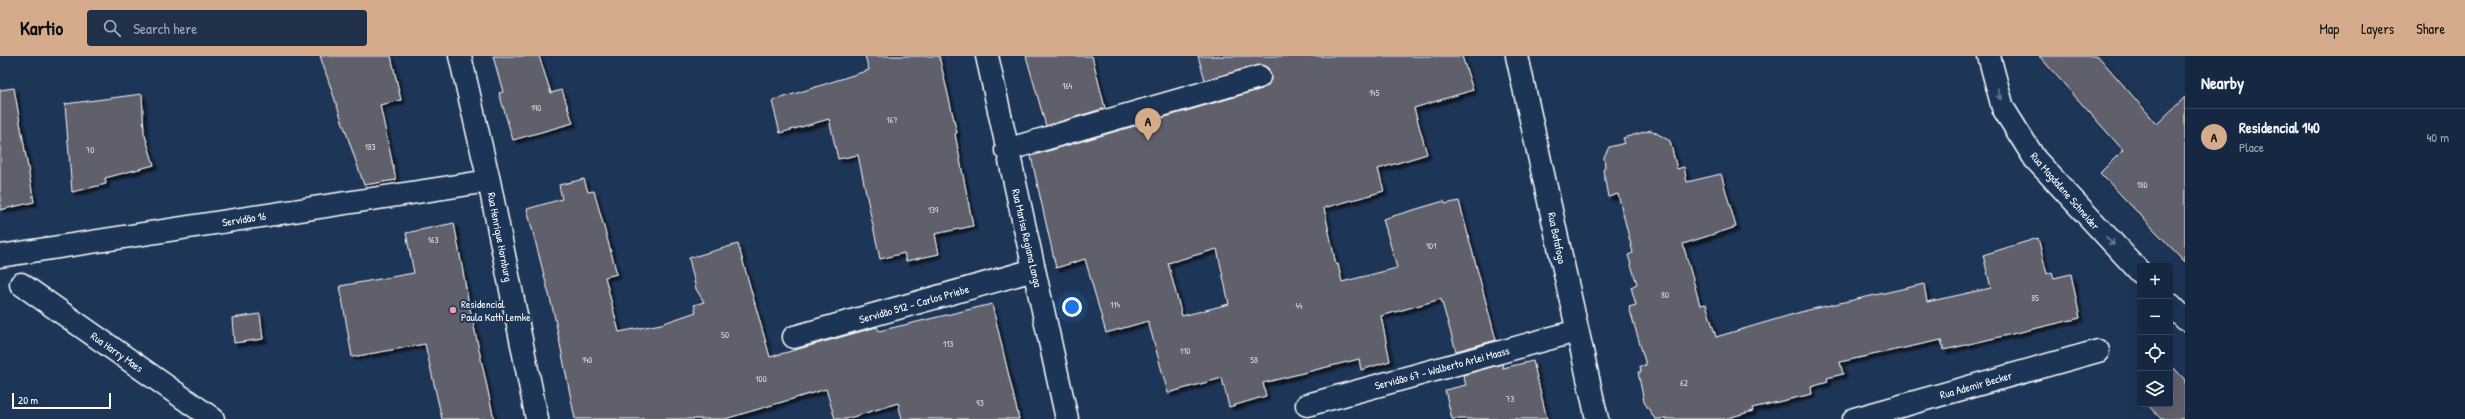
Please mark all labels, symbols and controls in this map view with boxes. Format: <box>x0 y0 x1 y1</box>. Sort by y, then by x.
search box <box>87 10 367 46</box>
text: Kartio <box>20 15 63 41</box>
icon: search <box>101 17 123 39</box>
text: Search here <box>133 18 197 39</box>
text: Map <box>2319 19 2339 38</box>
text: Layers <box>2361 19 2394 38</box>
text: Share <box>2416 19 2445 38</box>
text: Nearby <box>2201 71 2244 94</box>
house number: 164 <box>1062 80 1073 92</box>
house number: 145 <box>1369 87 1379 99</box>
one-way arrow <box>1996 87 2004 100</box>
house number: 190 <box>531 102 541 114</box>
pin: A <box>1135 108 1161 141</box>
house number: 167 <box>886 114 898 126</box>
text: Residencial 140 <box>2239 117 2320 138</box>
text: A <box>2211 128 2217 146</box>
text: 40 m <box>2426 128 2449 146</box>
text: Place <box>2239 138 2264 156</box>
house number: 183 <box>364 141 376 153</box>
house number: 70 <box>86 144 94 156</box>
street label: Rua Magdalene Schneider <box>2027 149 2103 233</box>
house number: 180 <box>2136 179 2148 191</box>
street label: Rua Marisa Regiana Langa <box>1009 188 1045 289</box>
street label: Rua Henrique Hornburg <box>484 191 516 283</box>
house number: 139 <box>928 204 939 216</box>
street label: Servidão 16 <box>221 209 268 229</box>
street label: Rua Botafogo <box>1545 211 1569 265</box>
house number: 163 <box>428 234 438 246</box>
one-way arrow <box>2105 236 2115 246</box>
house number: 101 <box>1426 240 1436 252</box>
map controls <box>2137 263 2173 407</box>
button: + <box>2137 263 2173 299</box>
street label: Servidão 512 - Carlos Priebe <box>858 281 971 326</box>
house number: 80 <box>1661 289 1669 301</box>
house number: 85 <box>2031 292 2039 304</box>
place label: Residencial Paula Kath Lemke <box>461 297 531 324</box>
your location <box>1062 297 1082 317</box>
house number: 114 <box>1110 299 1121 311</box>
button: − <box>2137 299 2173 335</box>
house number: 44 <box>1296 300 1303 312</box>
marker: Residencial Paula Kath Lemke <box>448 305 458 315</box>
street label: Rua Harry Maes <box>88 329 146 375</box>
house number: 50 <box>721 329 729 341</box>
button: locate <box>2137 335 2173 371</box>
house number: 113 <box>943 338 953 350</box>
street label: Servidão 67 - Walberto Arlei Maass <box>1373 343 1511 393</box>
house number: 110 <box>1180 345 1190 357</box>
house number: 140 <box>582 354 592 366</box>
house number: 58 <box>1250 354 1258 366</box>
street label: Rua Ademir Becker <box>1938 368 2014 402</box>
button: layers <box>2137 371 2173 407</box>
house number: 100 <box>755 373 767 385</box>
house number: 62 <box>1680 377 1689 389</box>
scale bar <box>12 391 111 410</box>
text: 20 m <box>18 393 38 407</box>
house number: 73 <box>1506 393 1514 405</box>
house number: 93 <box>976 397 984 409</box>

